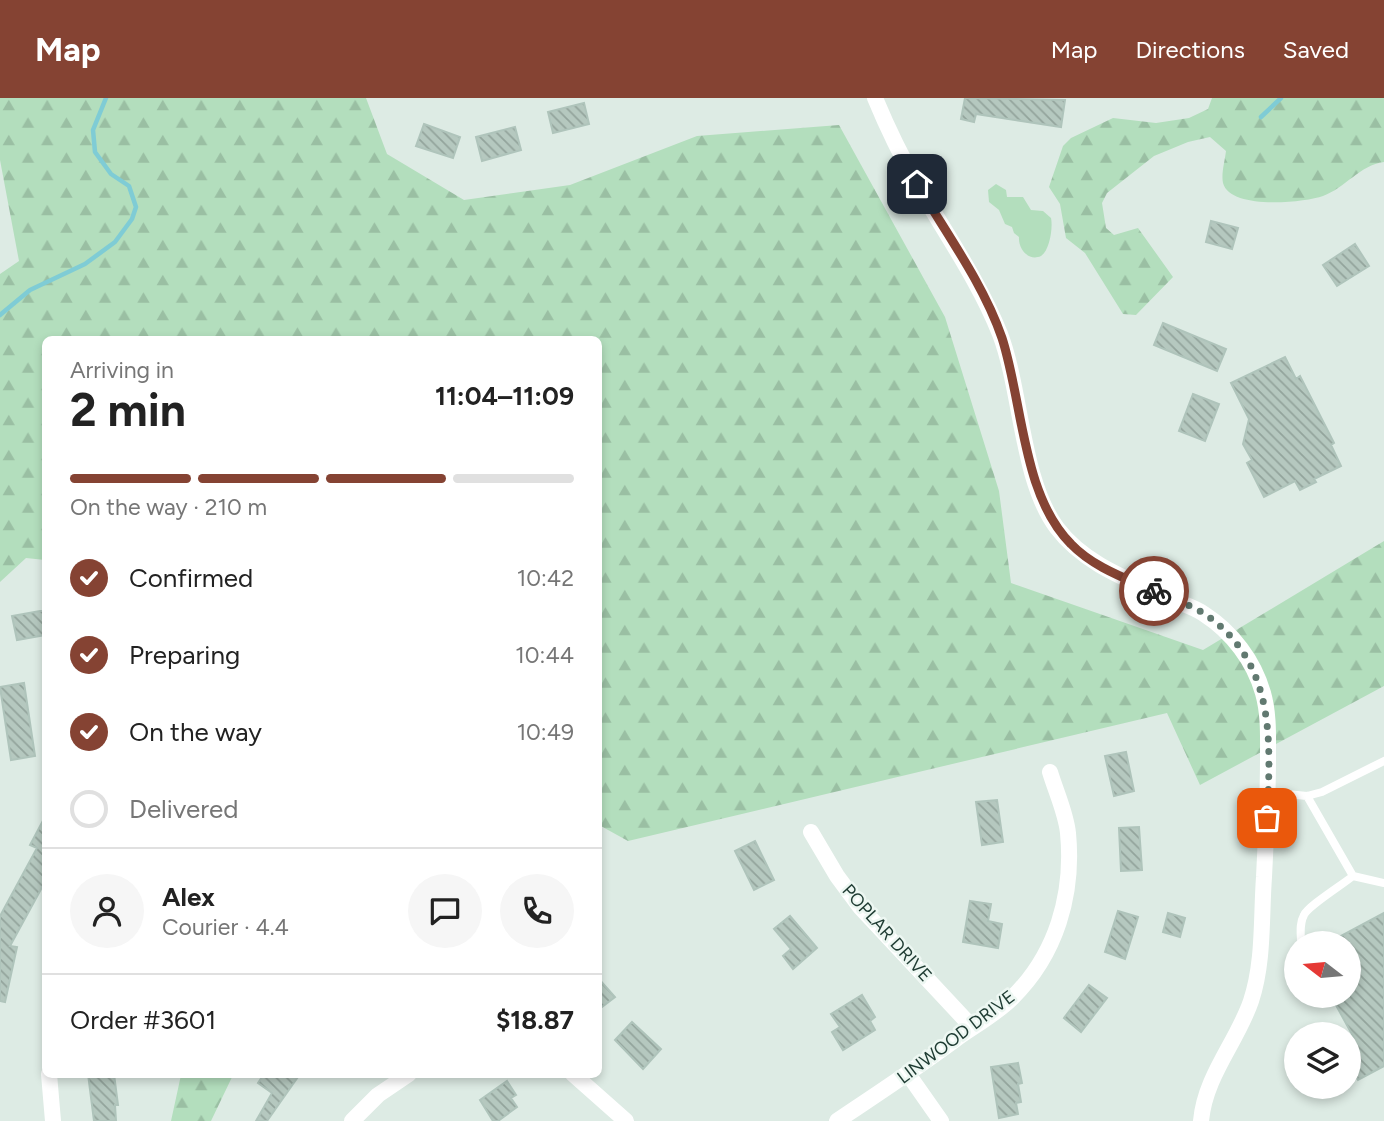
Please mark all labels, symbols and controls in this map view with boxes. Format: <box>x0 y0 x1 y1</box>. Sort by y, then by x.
text: Map <box>35 30 101 69</box>
text: Map <box>1051 35 1097 64</box>
text: Directions <box>1135 35 1245 64</box>
text: Saved <box>1283 35 1349 64</box>
pin <box>887 154 947 214</box>
icon: home <box>898 165 936 203</box>
text: Arriving in <box>70 356 174 384</box>
text: 11:04–11:09 <box>435 380 574 412</box>
text: 2 min <box>70 382 186 438</box>
text: On the way · 210 m <box>70 493 267 521</box>
courier <box>1119 556 1189 626</box>
icon: check <box>70 559 108 597</box>
text: Confirmed <box>129 562 253 594</box>
text: 10:42 <box>517 564 574 592</box>
icon: bike <box>1135 572 1173 610</box>
icon: check <box>70 636 108 674</box>
text: Preparing <box>129 639 240 671</box>
text: 10:44 <box>515 641 574 669</box>
icon: check <box>70 713 108 751</box>
text: On the way <box>129 716 262 748</box>
text: 10:49 <box>517 718 574 746</box>
pin <box>1237 788 1297 848</box>
text: Delivered <box>129 793 238 825</box>
icon: bag <box>1248 799 1286 837</box>
button: person <box>70 874 144 948</box>
button: chat <box>408 874 482 948</box>
button: phone <box>500 874 574 948</box>
street label: POPLAR DRIVE <box>837 880 937 986</box>
text: Alex <box>162 881 215 913</box>
text: Courier · 4.4 <box>162 913 289 941</box>
north arrow <box>1284 931 1362 1008</box>
map controls <box>1284 931 1361 1099</box>
street label: LINWOOD DRIVE <box>893 986 1019 1088</box>
text: Order #3601 <box>70 1004 216 1036</box>
text: $18.87 <box>496 1004 574 1036</box>
button: layers <box>1284 1022 1361 1099</box>

